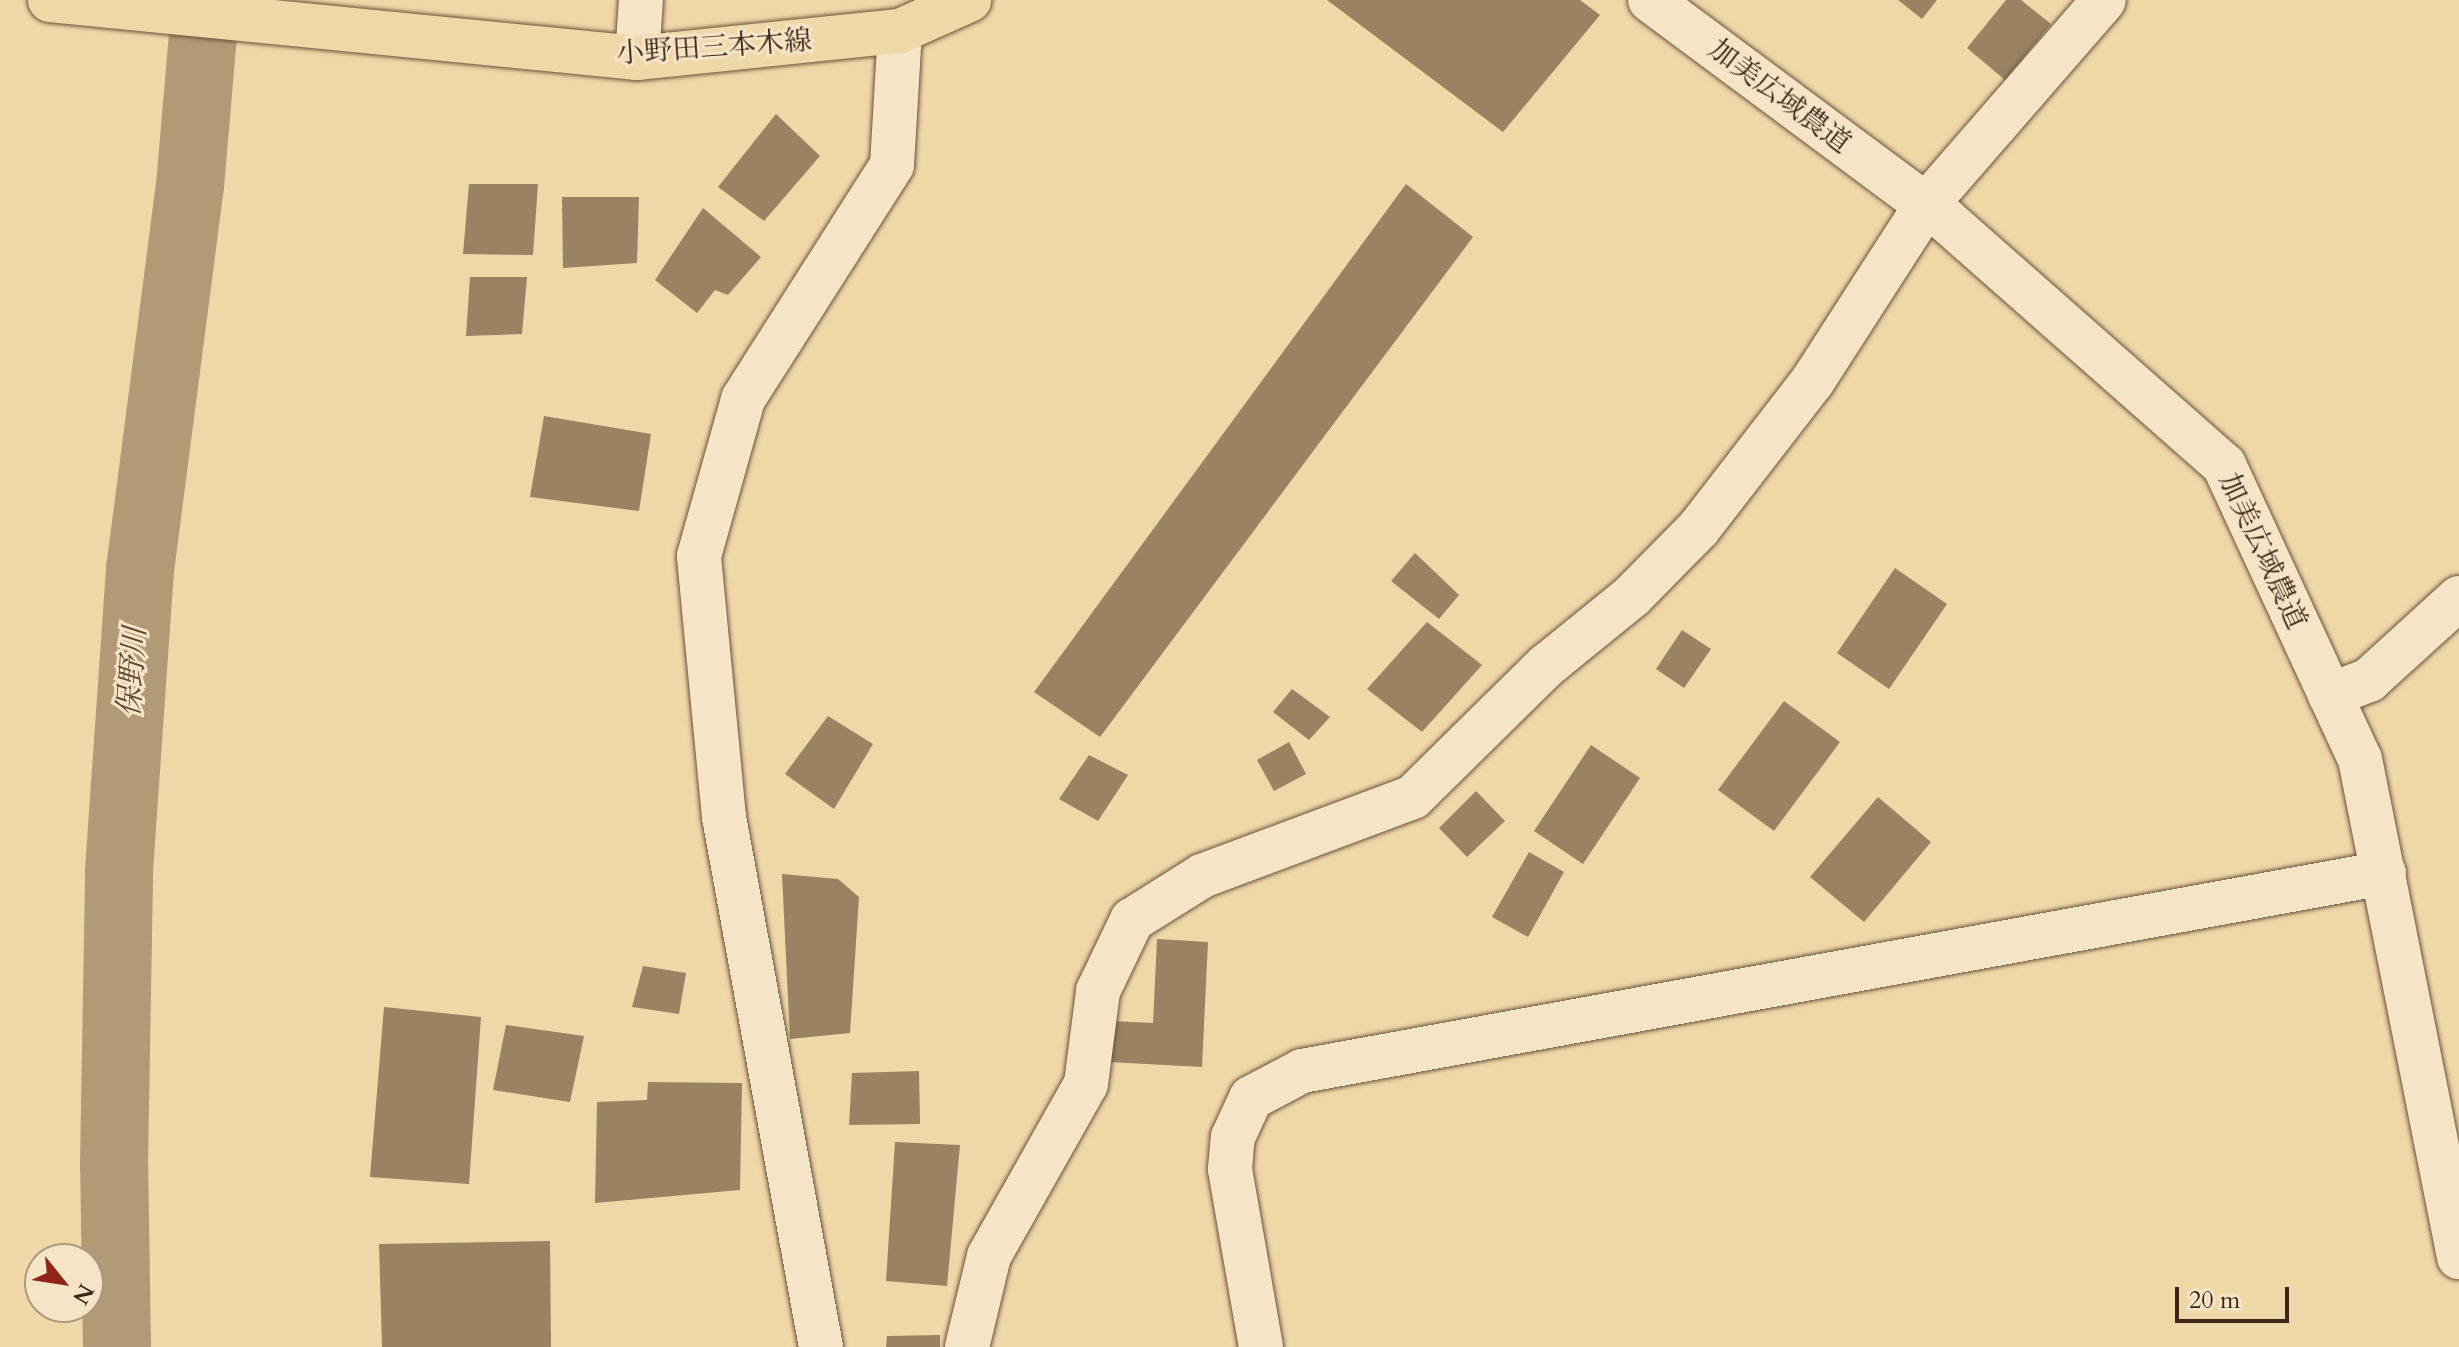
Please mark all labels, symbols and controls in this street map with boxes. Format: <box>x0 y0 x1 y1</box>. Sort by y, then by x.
street label: 小野田三本木線 <box>615 23 813 71</box>
street label: 加美広域農道 <box>1703 32 1857 160</box>
street label: 加美広域農道 <box>2212 468 2314 634</box>
water label: 保野川 <box>112 626 154 718</box>
north arrow <box>24 1243 104 1323</box>
scale bar <box>2179 1271 2293 1321</box>
text: N <box>65 1278 101 1310</box>
text: 20 m <box>2189 1284 2240 1317</box>

